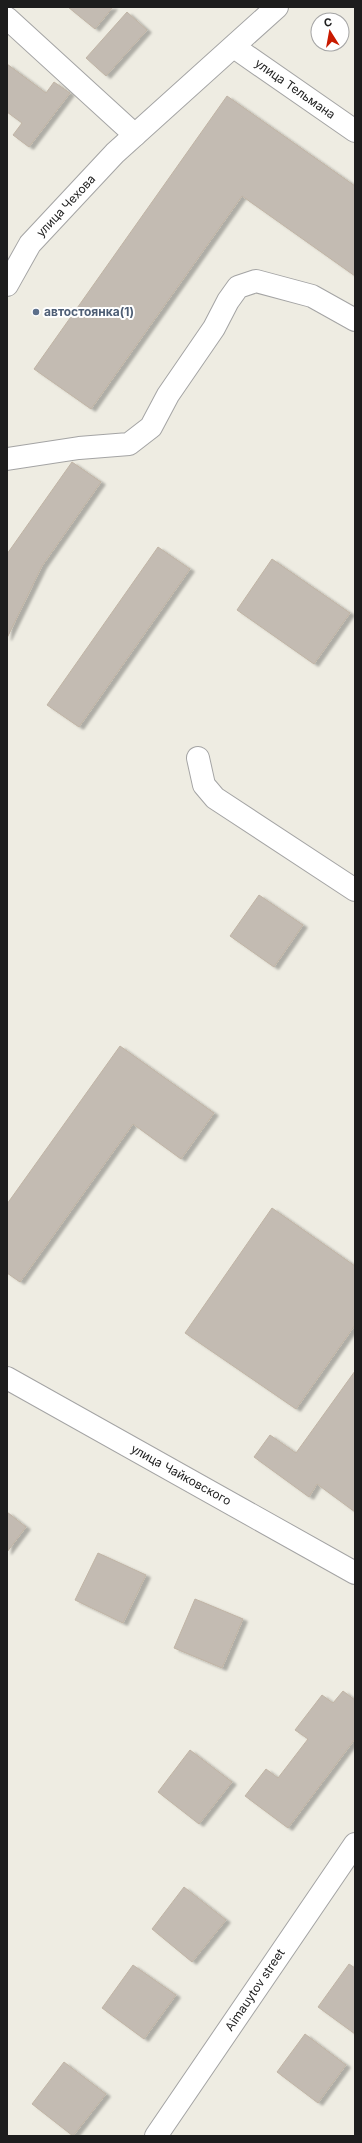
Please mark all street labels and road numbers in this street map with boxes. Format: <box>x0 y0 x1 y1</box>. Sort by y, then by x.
street label: улица Тельмана <box>252 55 338 122</box>
street label: улица Чехова <box>33 171 98 240</box>
street label: улица Чайковского <box>128 1441 234 1508</box>
street label: Aimauytov street <box>222 1946 288 2034</box>

